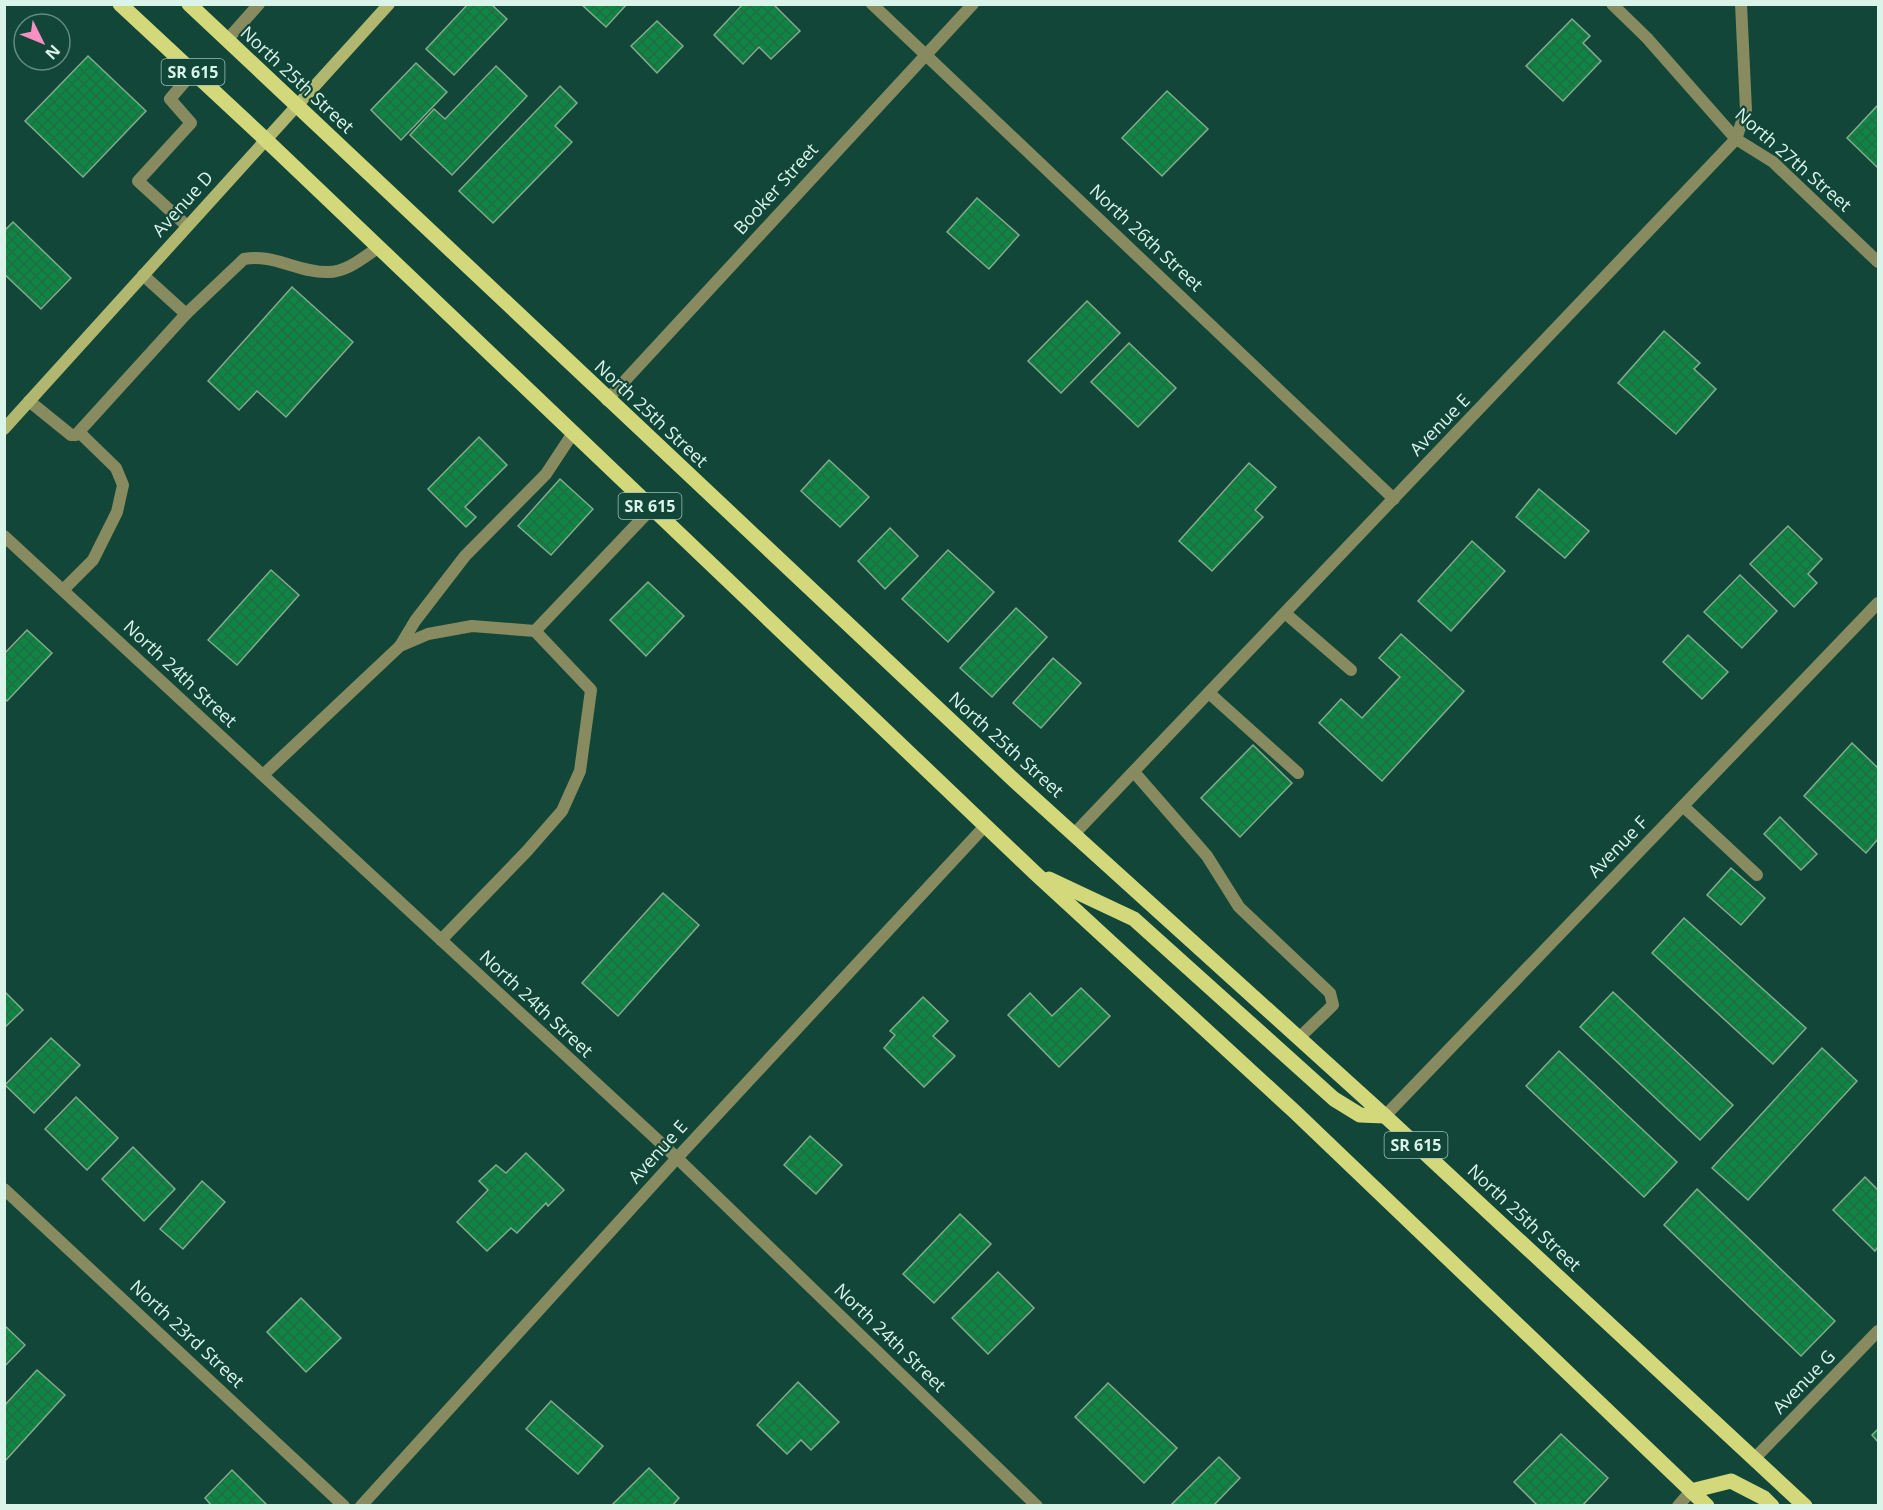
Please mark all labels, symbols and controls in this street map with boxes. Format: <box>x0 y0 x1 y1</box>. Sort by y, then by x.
north arrow <box>12 12 72 72</box>
street label: North 25th Street <box>236 20 360 138</box>
text: N <box>40 40 65 64</box>
road number: SR 615 <box>162 59 224 85</box>
street label: North 27th Street <box>1730 102 1857 216</box>
street label: Booker Street <box>728 138 823 239</box>
street label: Avenue D <box>146 165 218 241</box>
street label: North 26th Street <box>1085 178 1209 296</box>
street label: North 25th Street <box>590 354 714 472</box>
street label: Avenue E <box>1404 388 1475 460</box>
road number: SR 615 <box>618 493 682 519</box>
street label: North 24th Street <box>119 614 243 732</box>
street label: North 25th Street <box>944 686 1069 802</box>
street label: Avenue F <box>1582 810 1653 882</box>
street label: North 24th Street <box>475 944 599 1062</box>
street label: Avenue E <box>622 1115 692 1188</box>
road number: SR 615 <box>1384 1132 1448 1158</box>
street label: North 25th Street <box>1463 1158 1587 1276</box>
street label: North 23rd Street <box>125 1274 250 1392</box>
street label: North 24th Street <box>830 1278 952 1397</box>
street label: Avenue G <box>1767 1344 1840 1419</box>

